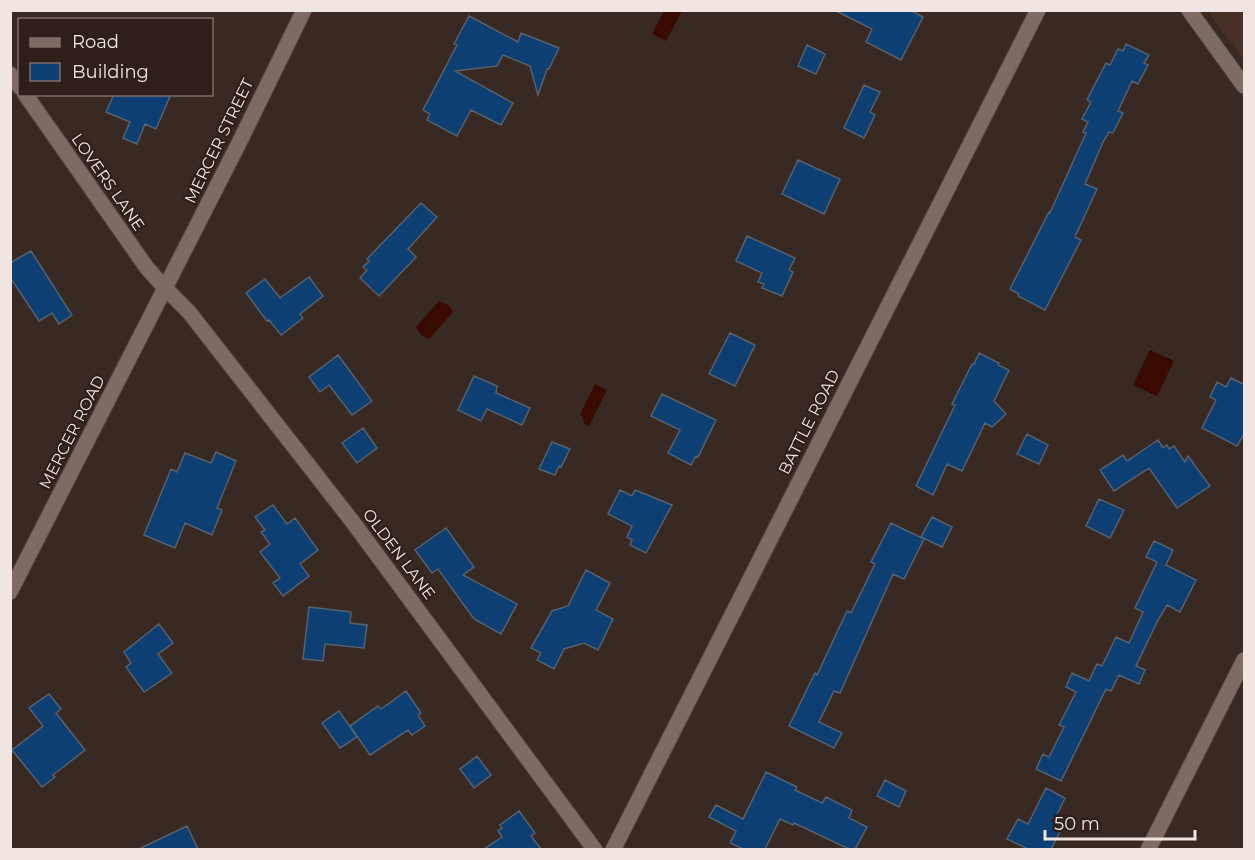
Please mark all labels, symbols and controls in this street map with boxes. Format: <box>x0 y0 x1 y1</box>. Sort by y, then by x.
legend <box>18 18 213 96</box>
text: Road <box>72 31 119 53</box>
text: Building <box>72 61 149 83</box>
street label: MERCER STREET <box>181 75 258 206</box>
street label: LOVERS LANE <box>67 130 149 234</box>
street label: BATTLE ROAD <box>774 366 844 478</box>
street label: MERCER ROAD <box>35 372 109 492</box>
street label: OLDEN LANE <box>359 505 439 603</box>
scale bar <box>1045 803 1195 841</box>
text: 50 m <box>1054 813 1100 835</box>

